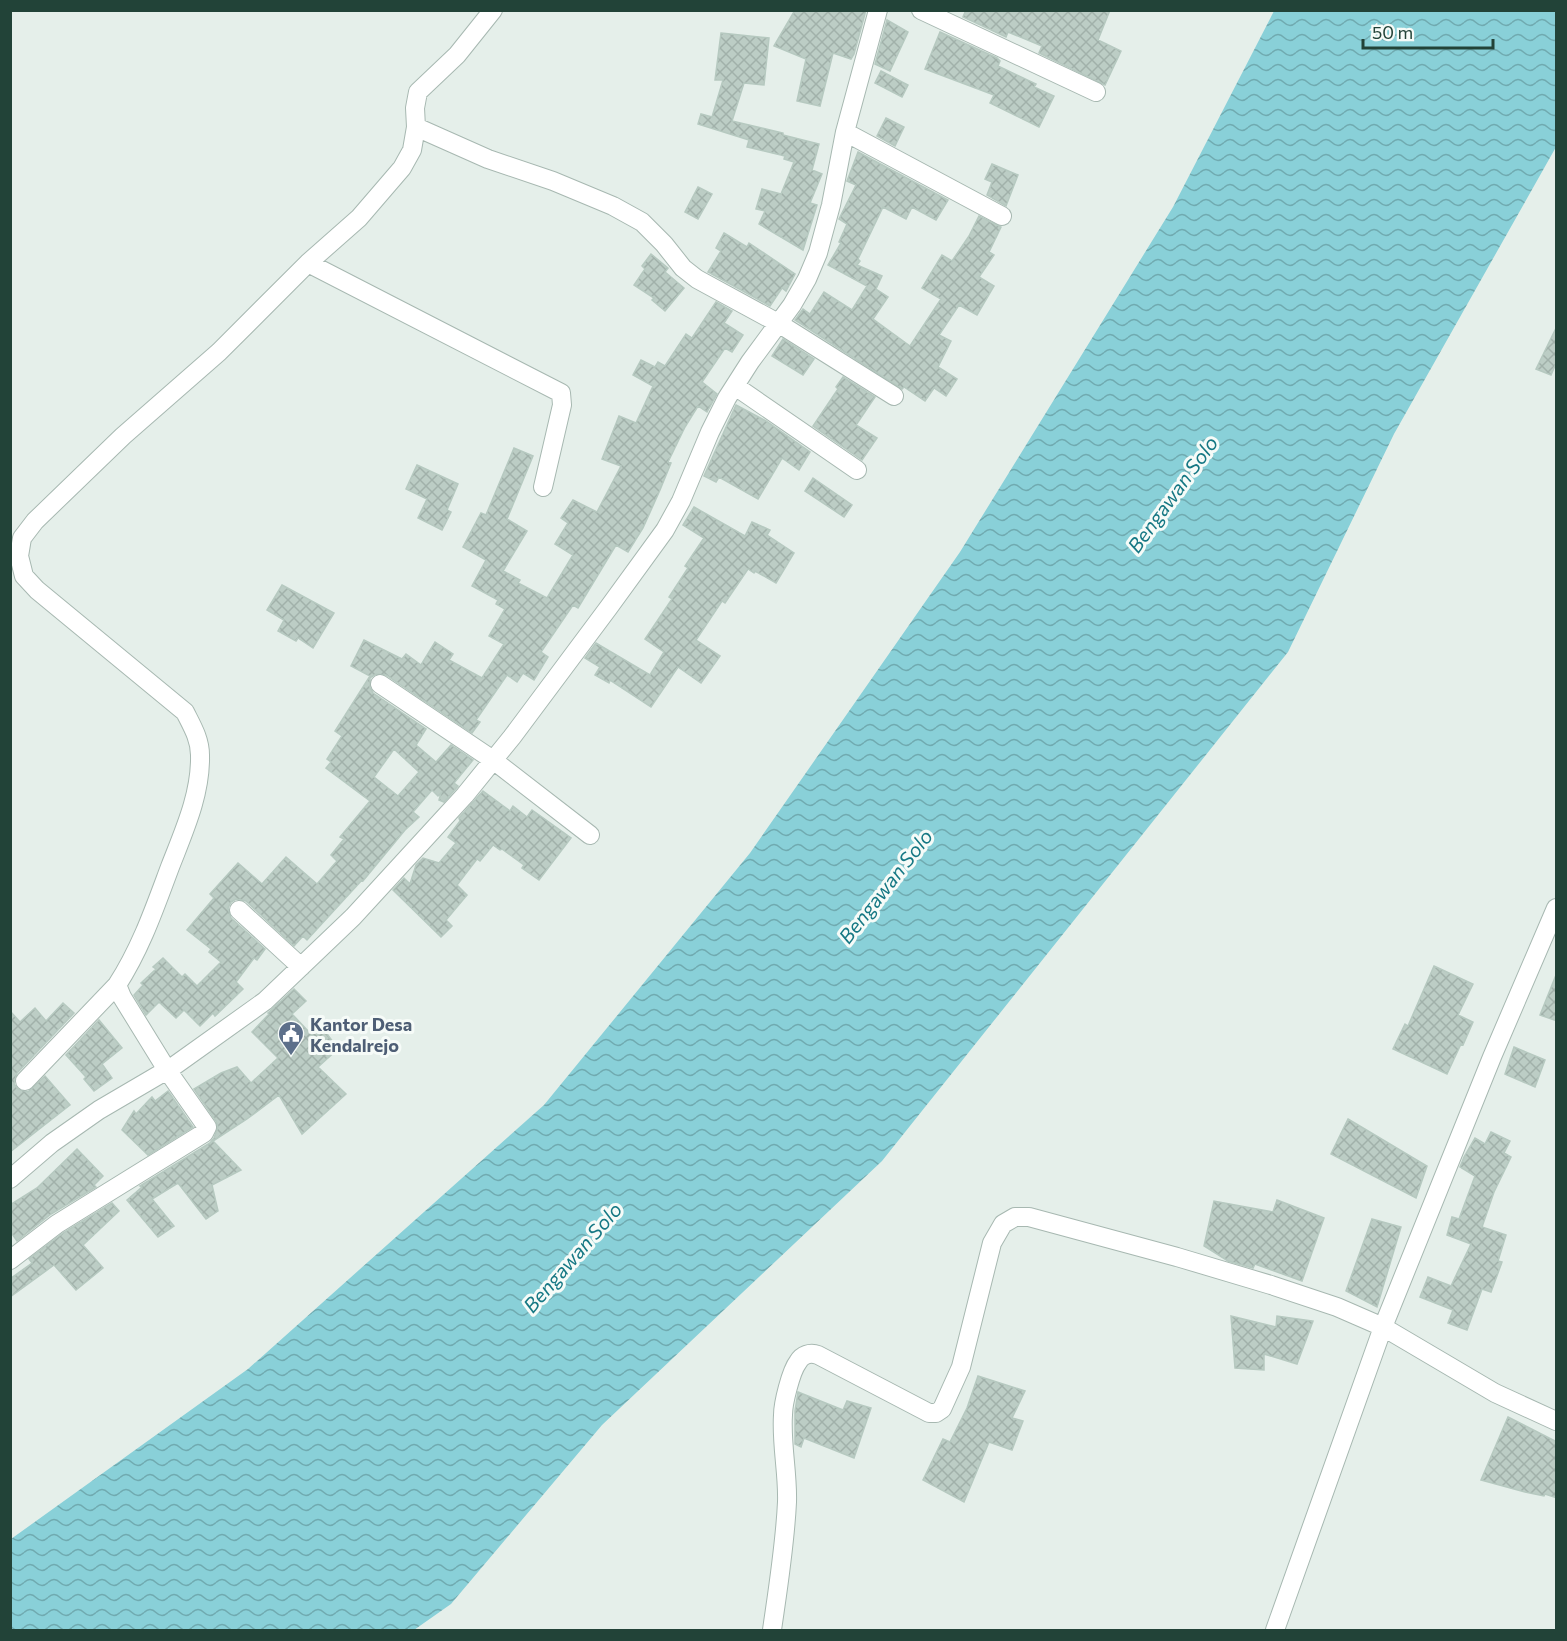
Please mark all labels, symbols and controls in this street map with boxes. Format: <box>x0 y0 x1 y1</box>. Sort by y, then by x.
scale bar <box>1363 12 1494 50</box>
text: 50 m <box>1372 21 1413 43</box>
water label: Bengawan Solo <box>1122 431 1222 557</box>
water label: Bengawan Solo <box>833 824 937 948</box>
place label: Kantor Desa Kendalrejo <box>310 1013 412 1056</box>
public building icon: Kantor Desa Kendalrejo <box>276 1019 306 1057</box>
water label: Bengawan Solo <box>518 1197 626 1317</box>

